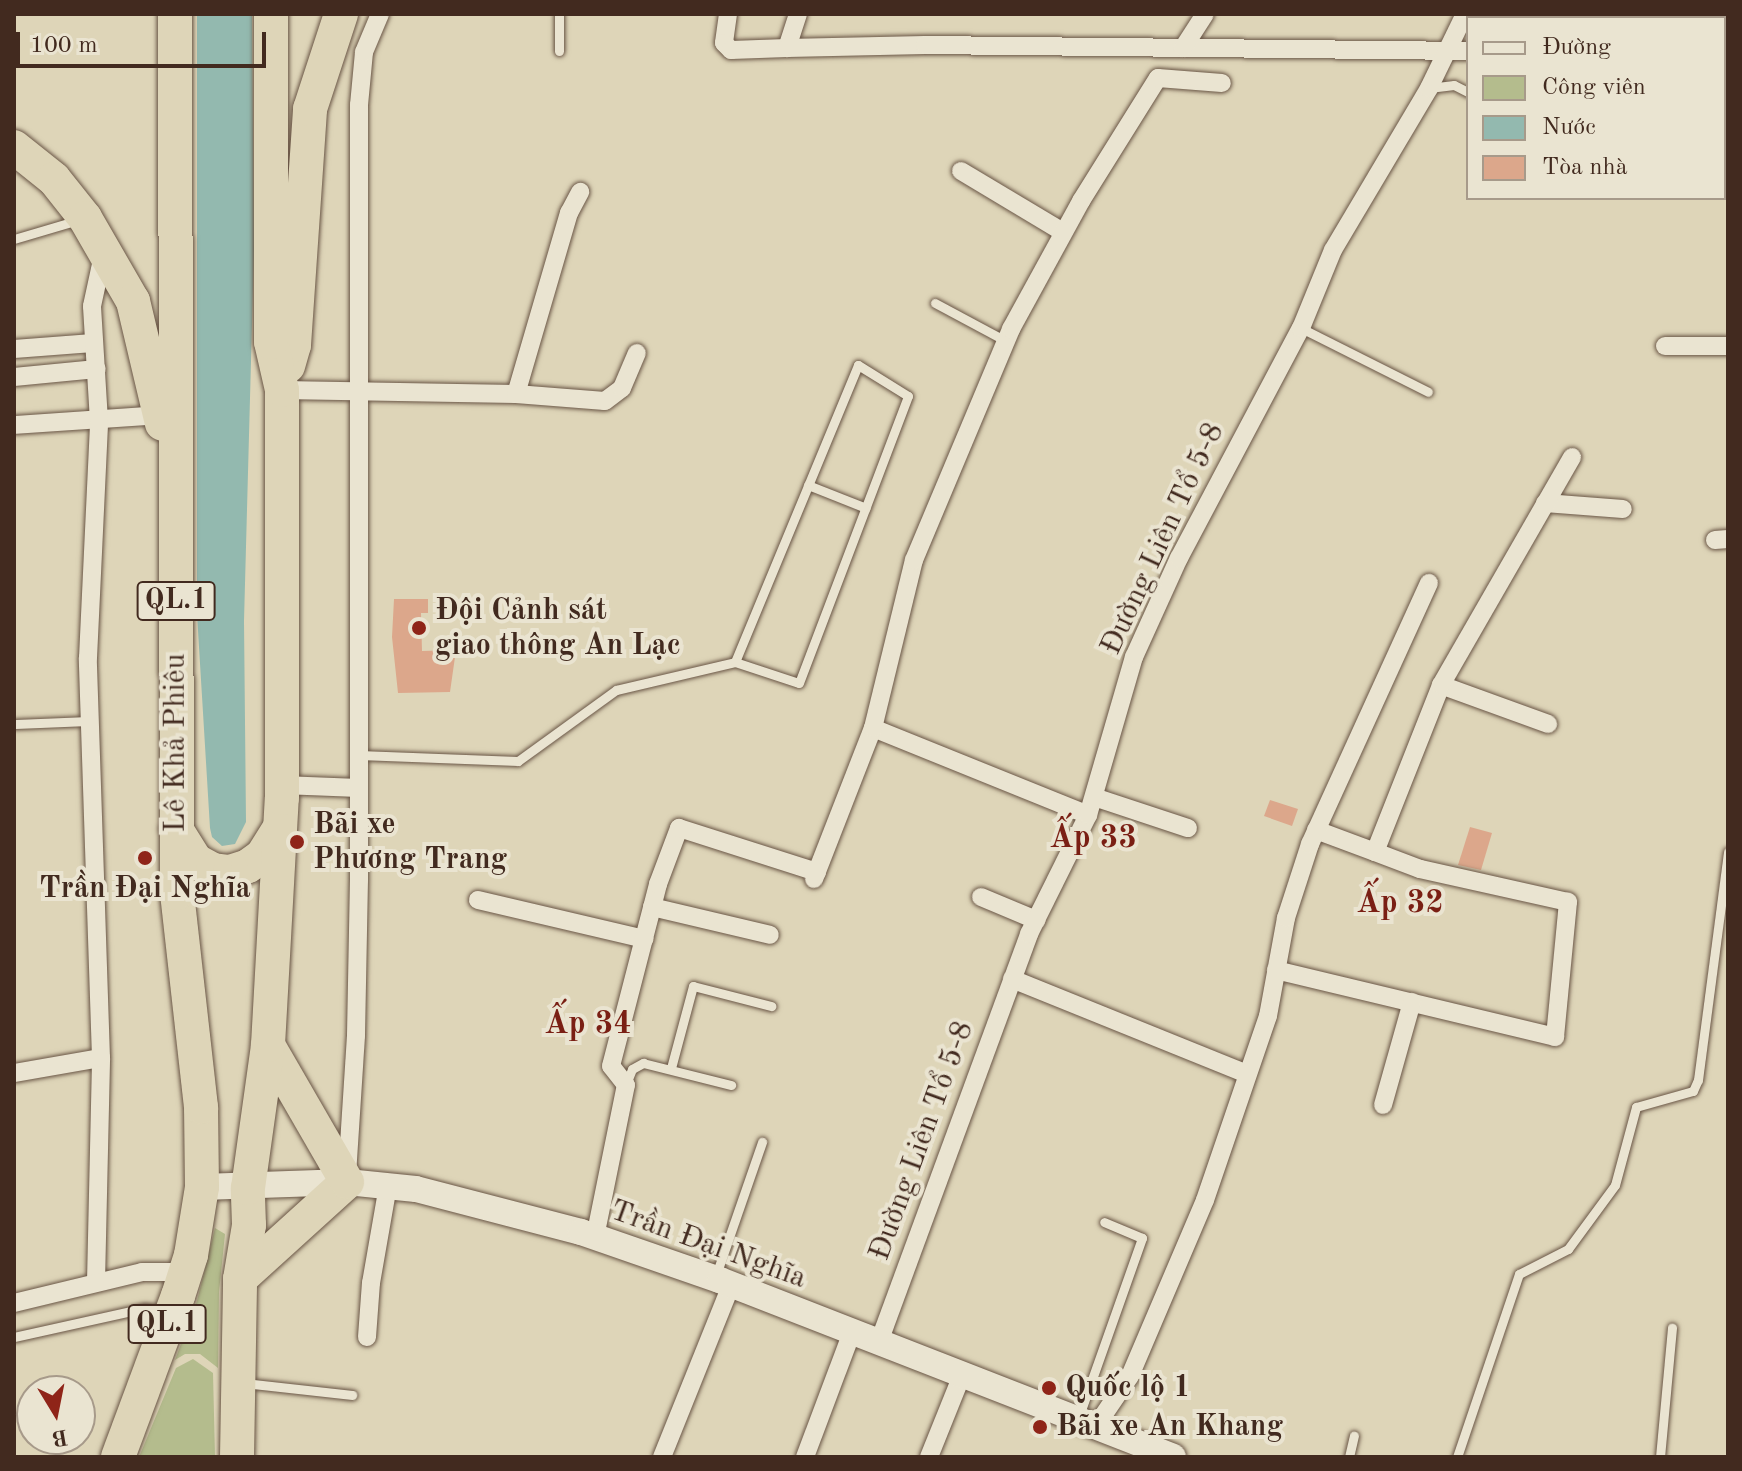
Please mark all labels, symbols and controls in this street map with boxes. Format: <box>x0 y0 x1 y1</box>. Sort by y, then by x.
scale bar <box>20 16 270 66</box>
legend <box>1466 16 1726 200</box>
text: 100 m <box>30 34 98 58</box>
text: Đường <box>1542 36 1611 60</box>
text: Công viên <box>1542 76 1646 100</box>
text: Nước <box>1542 116 1596 140</box>
text: Tòa nhà <box>1542 156 1628 180</box>
street label: Đường Liên Tổ 5-8 <box>1093 417 1233 661</box>
road number: QL.1 <box>136 577 216 625</box>
place label: Đội Cảnh sát giao thông An Lạc <box>435 593 681 664</box>
marker: Đội Cảnh sát giao thông An Lạc <box>410 619 428 637</box>
street label: Lê Khả Phiêu <box>158 653 194 833</box>
place label: Bãi xe Phương Trang <box>313 807 507 878</box>
district label: Ấp 33 <box>1049 820 1137 858</box>
marker: Bãi xe Phương Trang <box>288 833 306 851</box>
marker: Trần Đại Nghĩa <box>136 849 154 867</box>
place label: Trần Đại Nghĩa <box>39 871 251 907</box>
district label: Ấp 32 <box>1356 885 1444 923</box>
district label: Ấp 34 <box>544 1006 632 1044</box>
street label: Đường Liên Tổ 5-8 <box>862 1016 982 1266</box>
street label: Trần Đại Nghĩa <box>605 1193 811 1297</box>
road number: QL.1 <box>127 1300 207 1348</box>
place label: Quốc lộ 1 <box>1065 1370 1191 1406</box>
north arrow <box>16 1375 96 1455</box>
marker: Quốc lộ 1 <box>1040 1379 1058 1397</box>
place label: Bãi xe An Khang <box>1056 1409 1283 1445</box>
marker: Bãi xe An Khang <box>1031 1418 1049 1436</box>
text: B <box>50 1424 69 1449</box>

